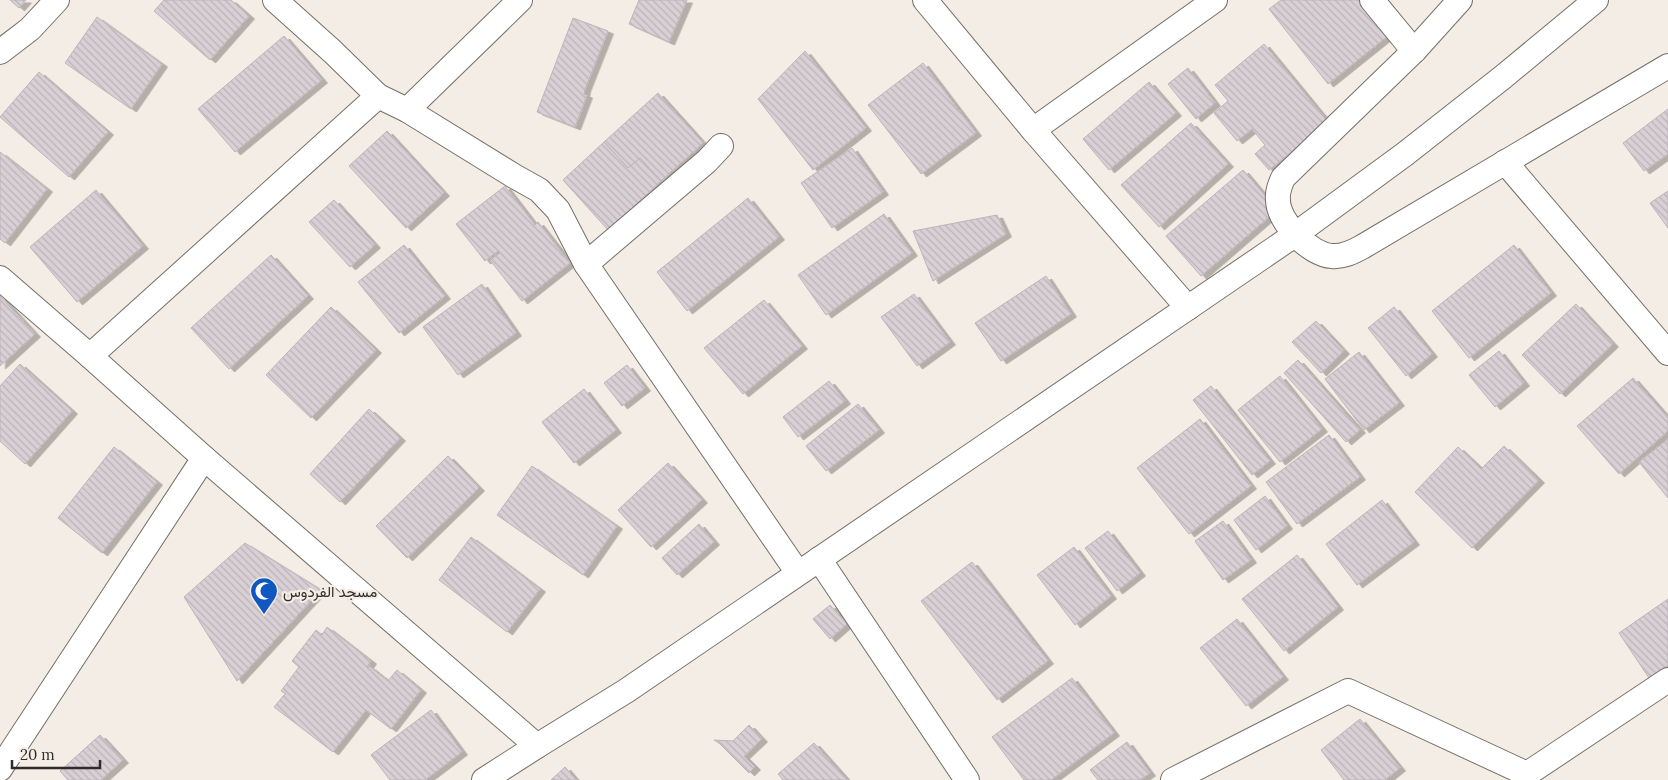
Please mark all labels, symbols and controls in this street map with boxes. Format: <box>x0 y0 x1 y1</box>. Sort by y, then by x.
mosque icon: مسجد الفردوس <box>249 576 279 615</box>
place label: مسجد الفردوس <box>283 582 377 602</box>
scale bar <box>12 738 100 770</box>
text: 20 m <box>20 745 55 764</box>

